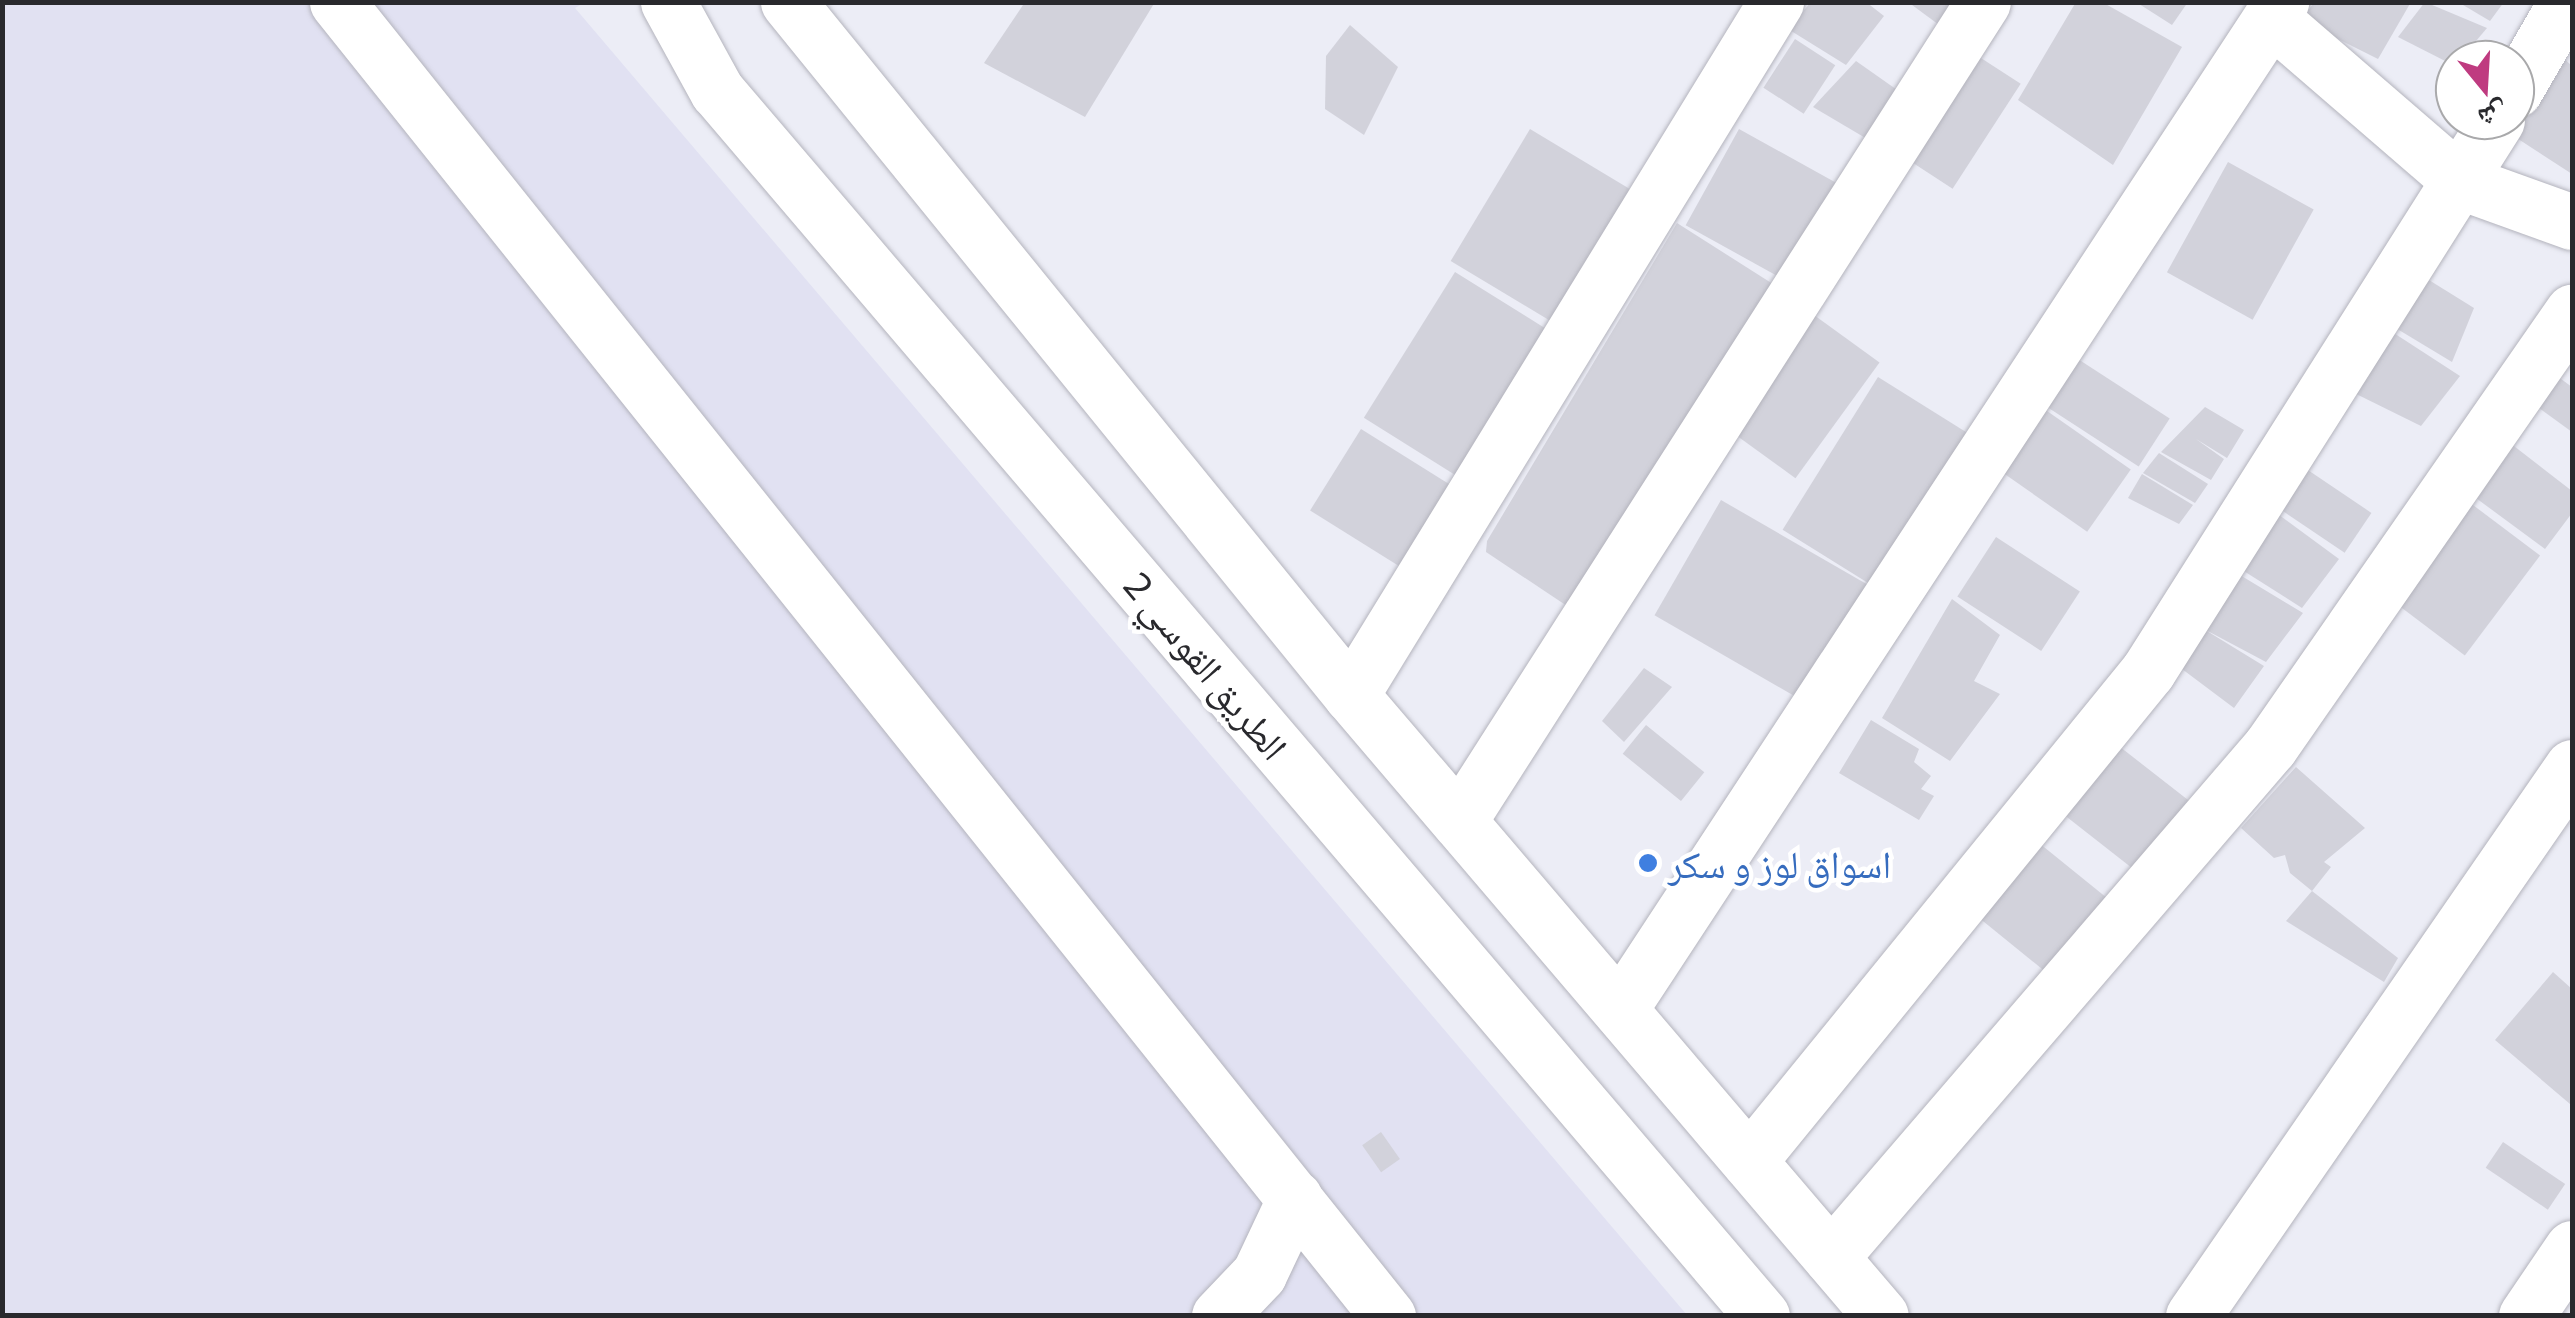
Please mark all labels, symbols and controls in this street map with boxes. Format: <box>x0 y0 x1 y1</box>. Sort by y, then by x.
north arrow <box>2435 40 2535 140</box>
text: ش <box>2474 96 2513 137</box>
street label: الطريق القوسي 2 <box>1116 562 1298 768</box>
place label: اسواق لوز و سكر <box>1668 840 1891 886</box>
marker: اسواق لوز و سكر <box>1637 852 1659 874</box>

